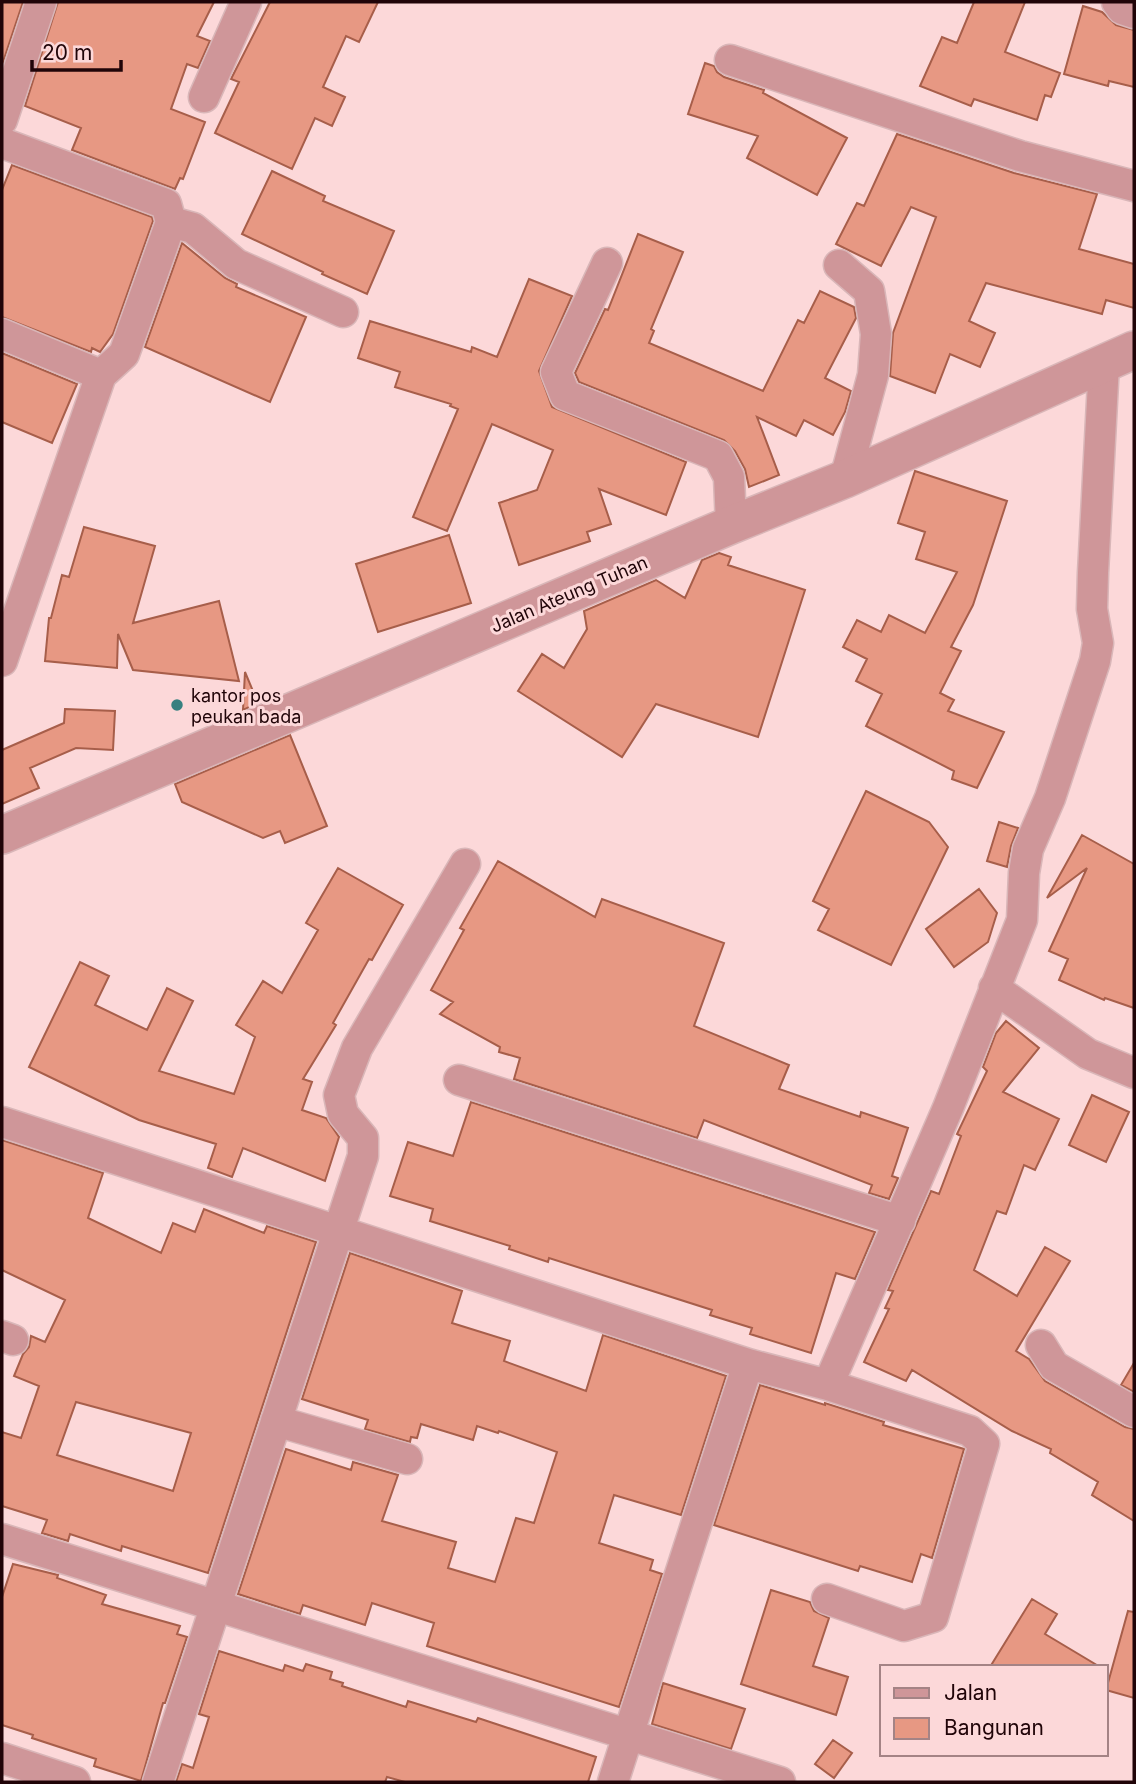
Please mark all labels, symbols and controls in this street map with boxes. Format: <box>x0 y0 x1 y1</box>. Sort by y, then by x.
scale bar <box>32 28 121 72</box>
text: 20 m <box>42 40 92 65</box>
street label: Jalan Ateung Tuhan <box>487 551 651 637</box>
place label: kantor pos peukan bada <box>191 685 301 727</box>
marker: kantor pos peukan bada <box>169 697 185 713</box>
legend <box>880 1665 1108 1756</box>
text: Jalan <box>944 1680 997 1705</box>
text: Bangunan <box>944 1715 1044 1740</box>

